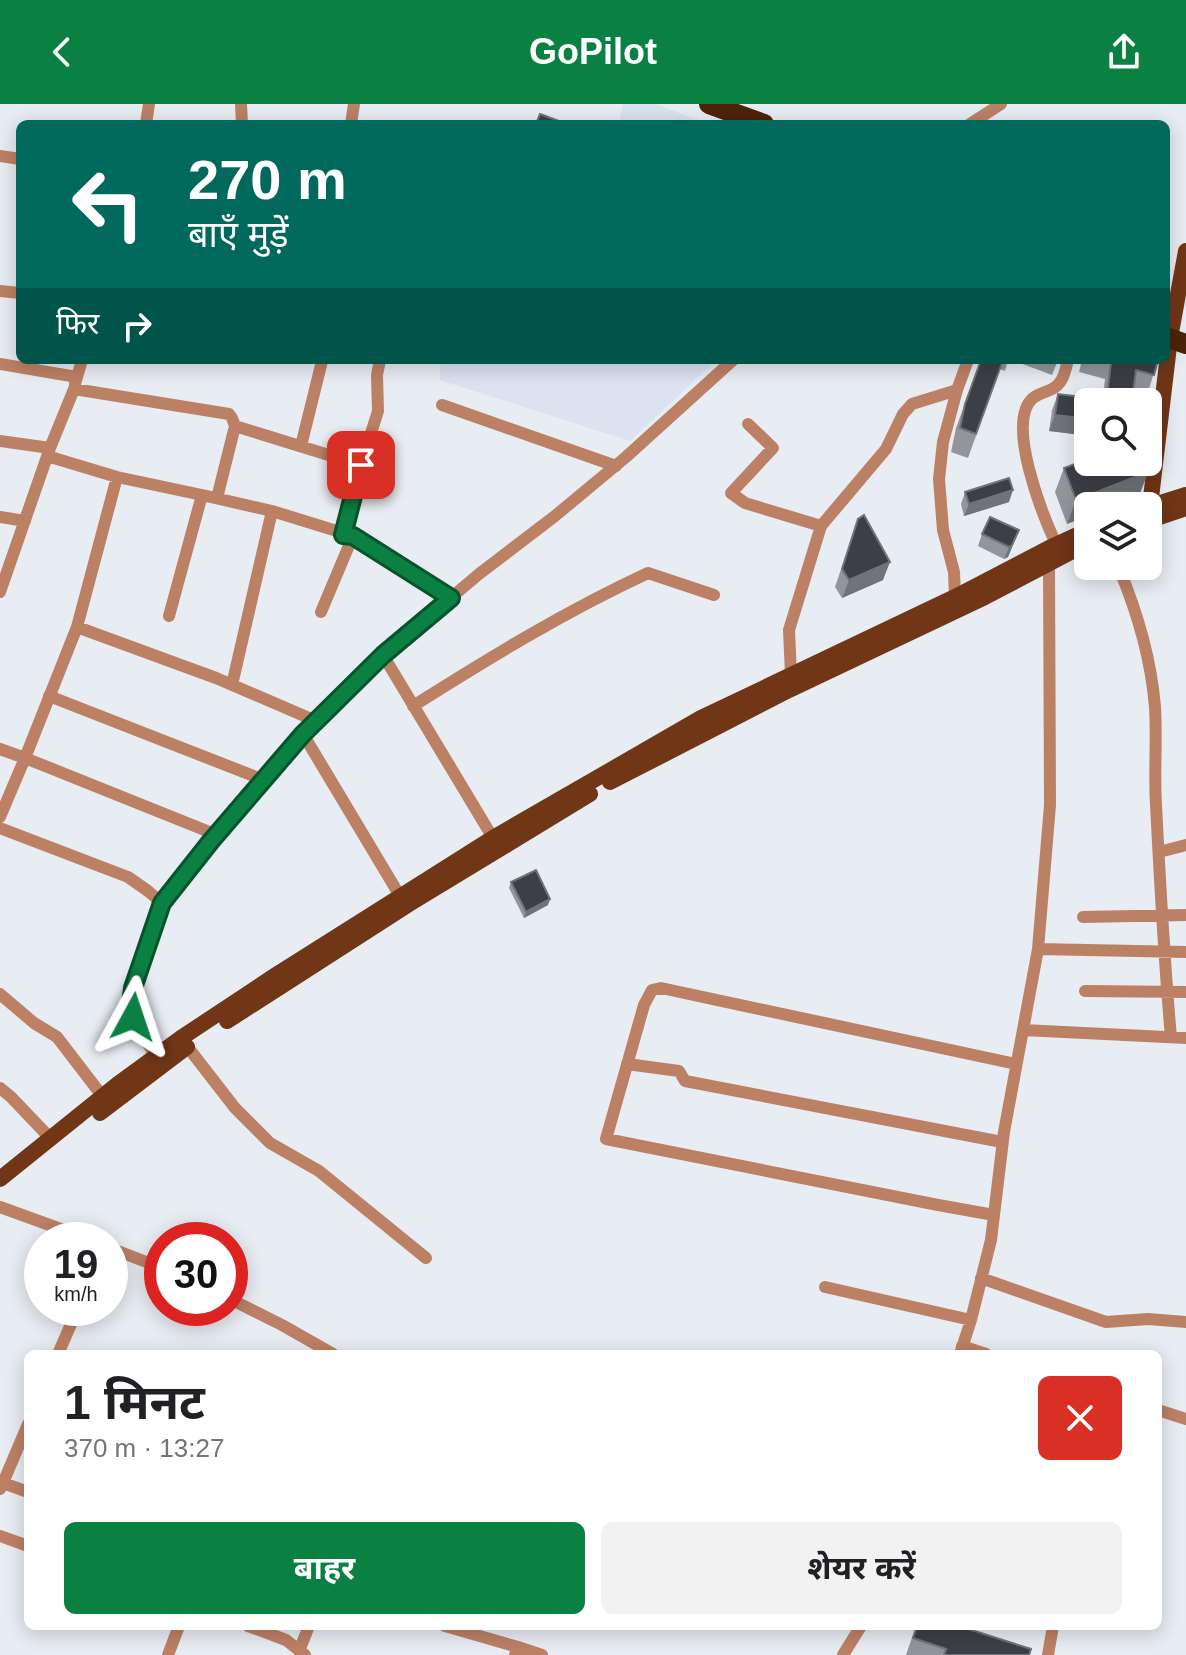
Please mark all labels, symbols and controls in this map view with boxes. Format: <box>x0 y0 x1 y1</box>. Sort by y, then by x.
icon: back <box>40 30 84 74</box>
icon: share <box>1102 30 1146 74</box>
text: GoPilot <box>529 31 657 72</box>
text: 270 m <box>188 148 347 211</box>
icon: left <box>56 152 160 256</box>
text: बाएँ मुड़ें <box>188 214 289 255</box>
icon: right <box>115 304 159 348</box>
text: फिर <box>56 307 99 340</box>
map controls <box>1074 388 1162 580</box>
button: search <box>1074 388 1162 476</box>
pin <box>327 431 395 499</box>
icon: arrive <box>339 443 383 487</box>
button: layers <box>1074 492 1162 580</box>
position arrow <box>91 975 175 1059</box>
speed limit sign: 30 <box>144 1222 248 1326</box>
text: 19 <box>54 1242 98 1286</box>
text: km/h <box>54 1283 98 1305</box>
text: 1 मिनट <box>64 1376 205 1429</box>
button: close <box>1038 1376 1122 1460</box>
text: 370 m · 13:27 <box>64 1433 224 1463</box>
button: बाहर <box>64 1522 585 1614</box>
button: शेयर करें <box>601 1522 1122 1614</box>

